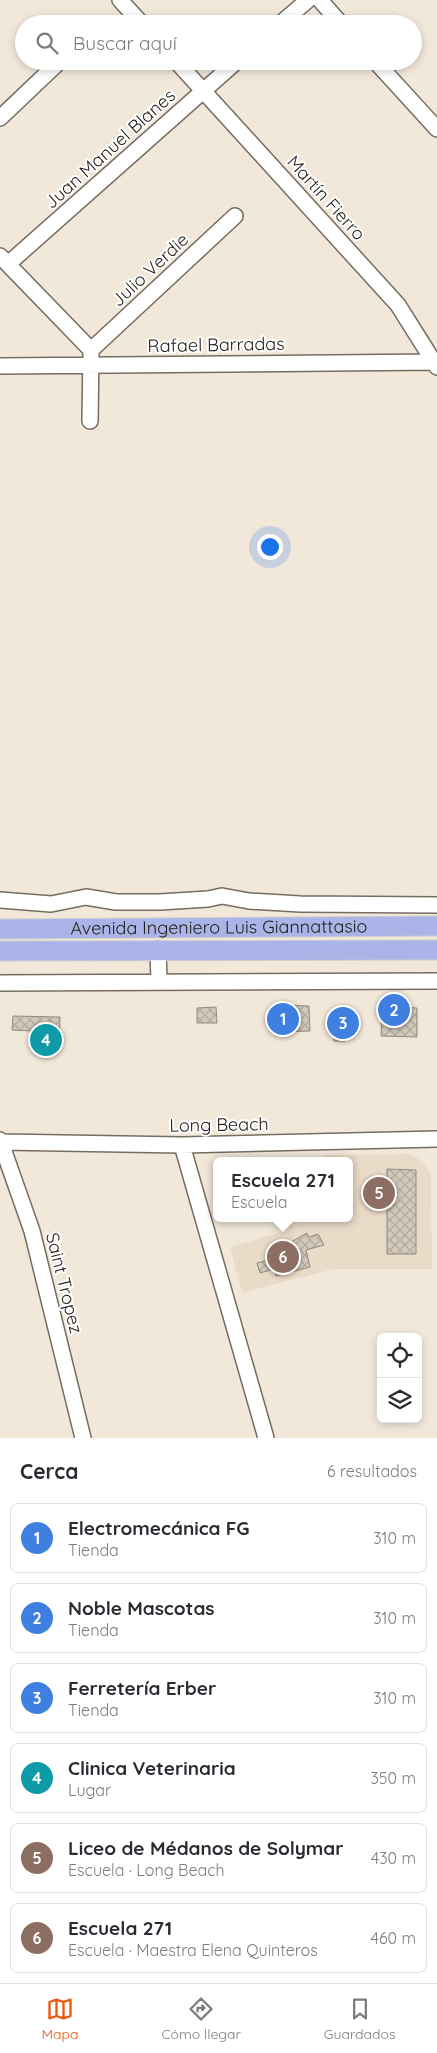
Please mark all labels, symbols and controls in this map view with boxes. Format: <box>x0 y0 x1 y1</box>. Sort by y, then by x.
search box <box>15 15 422 70</box>
icon: search <box>33 29 61 57</box>
text: Buscar aquí <box>73 31 177 55</box>
street label: Juan Manuel Blanes <box>39 84 180 213</box>
street label: Martín Fierro <box>282 150 371 245</box>
street label: Julio Verdie <box>106 228 193 311</box>
street label: Rafael Barradas <box>147 332 285 357</box>
your location <box>257 534 283 560</box>
street label: Avenida Ingeniero Luis Giannattasio <box>70 914 368 940</box>
pin: 2 <box>378 991 410 1029</box>
pin: 1 <box>267 1000 299 1038</box>
pin: 3 <box>327 1004 359 1042</box>
pin: 4 <box>30 1021 62 1059</box>
street label: Long Beach <box>169 1112 269 1137</box>
popup <box>213 1157 353 1222</box>
text: Escuela 271 <box>231 1168 335 1192</box>
pin: 5 <box>363 1174 395 1212</box>
text: Escuela <box>231 1192 287 1212</box>
street label: Saint Tropez <box>41 1230 88 1336</box>
pin: 6 <box>267 1238 299 1276</box>
map controls <box>377 1333 422 1423</box>
button: locate <box>377 1333 422 1378</box>
button: layers <box>377 1378 422 1423</box>
text: Cerca <box>20 1458 78 1484</box>
text: 6 resultados <box>327 1461 417 1481</box>
text: Electromecánica FG <box>68 1516 250 1540</box>
text: 1 <box>34 1528 40 1548</box>
text: 310 m <box>373 1528 416 1548</box>
text: Tienda <box>68 1540 119 1560</box>
text: Noble Mascotas <box>68 1596 214 1620</box>
text: 2 <box>32 1608 42 1628</box>
text: 310 m <box>373 1608 416 1628</box>
text: Tienda <box>68 1620 119 1640</box>
text: Ferretería Erber <box>68 1676 216 1700</box>
text: 3 <box>33 1688 41 1708</box>
text: 310 m <box>373 1688 416 1708</box>
text: Tienda <box>68 1700 119 1720</box>
text: Clinica Veterinaria <box>68 1756 236 1780</box>
text: 4 <box>32 1768 42 1788</box>
text: 350 m <box>370 1768 416 1788</box>
text: Lugar <box>68 1780 111 1800</box>
text: Liceo de Médanos de Solymar <box>68 1836 344 1860</box>
text: 5 <box>32 1848 42 1868</box>
text: 430 m <box>371 1848 416 1868</box>
text: Escuela · Long Beach <box>68 1860 225 1880</box>
text: Escuela 271 <box>68 1916 172 1940</box>
text: 6 <box>33 1928 41 1948</box>
text: 460 m <box>370 1928 416 1948</box>
text: Escuela · Maestra Elena Quinteros <box>68 1940 318 1960</box>
tab: Mapa <box>41 1995 79 2043</box>
tab: Cómo llegar <box>161 1995 241 2043</box>
tab: Guardados <box>324 1995 395 2043</box>

